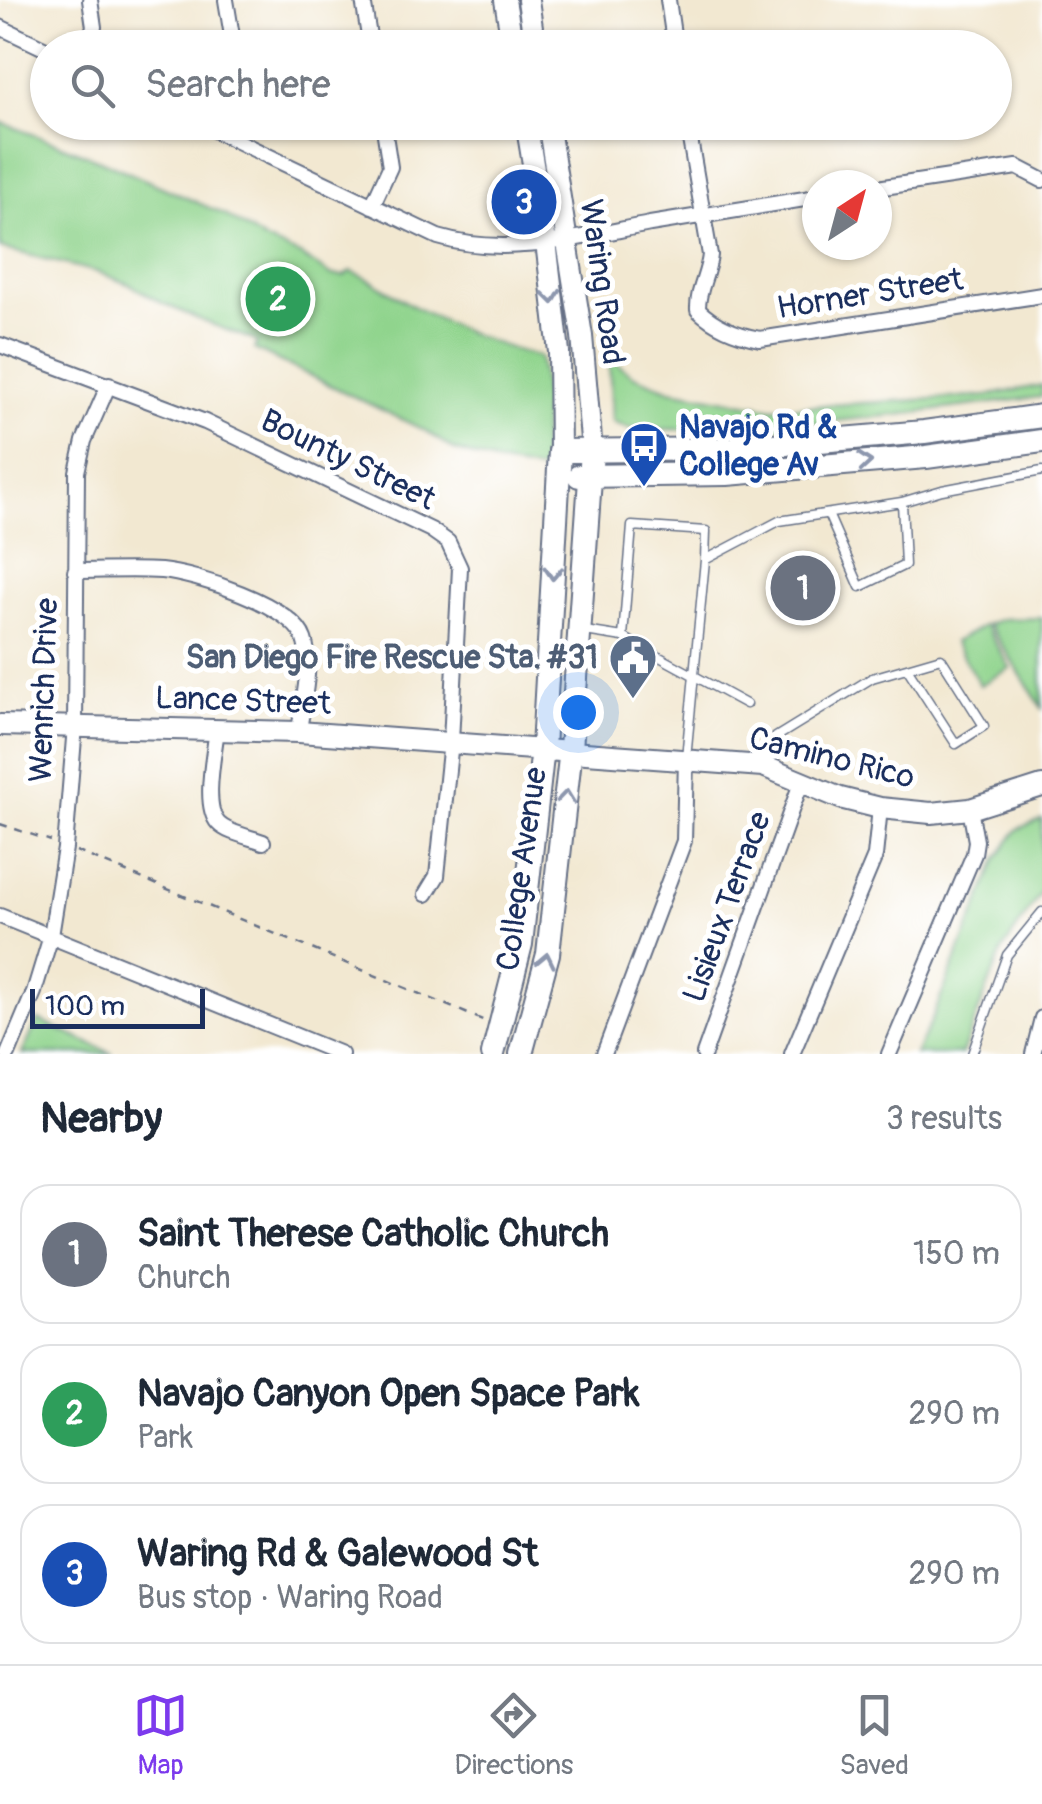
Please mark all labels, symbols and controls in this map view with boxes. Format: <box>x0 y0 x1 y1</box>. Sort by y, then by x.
search box <box>30 30 1012 140</box>
icon: search <box>65 58 120 113</box>
text: Search here <box>145 61 331 109</box>
pin: 3 <box>492 164 556 240</box>
north arrow <box>802 170 892 260</box>
street label: Waring Road <box>571 197 633 367</box>
street label: Horner Street <box>774 260 966 328</box>
pin: 2 <box>246 262 310 336</box>
one-way arrow <box>541 288 562 305</box>
street label: Bounty Street <box>254 400 442 520</box>
place label: Navajo Rd & College Av <box>679 408 837 485</box>
bus stop icon: Navajo Rd & College Av <box>618 420 670 488</box>
one-way arrow <box>857 452 873 474</box>
pin: 1 <box>770 550 836 626</box>
one-way arrow <box>543 565 564 581</box>
street label: Wenrich Drive <box>21 597 67 783</box>
public building icon: San Diego Fire Rescue Sta. #31 <box>607 632 659 700</box>
place label: San Diego Fire Rescue Sta. #31 <box>186 638 598 678</box>
street label: Lance Street <box>154 678 332 724</box>
your location <box>553 687 604 738</box>
street label: Camino Rico <box>745 718 919 798</box>
street label: College Avenue <box>488 764 556 973</box>
one-way arrow <box>555 788 576 804</box>
street label: Lisieux Terrace <box>674 806 780 1008</box>
one-way arrow <box>534 952 555 969</box>
scale bar <box>30 984 205 1028</box>
text: 100 m <box>45 989 125 1024</box>
text: Nearby <box>40 1093 162 1145</box>
text: 3 results <box>886 1099 1002 1139</box>
text: Saint Therese Catholic Church <box>137 1210 609 1258</box>
text: 1 <box>68 1234 81 1274</box>
text: 150 m <box>913 1234 1000 1274</box>
text: Church <box>137 1258 231 1298</box>
text: Navajo Canyon Open Space Park <box>137 1370 640 1418</box>
text: 2 <box>66 1394 83 1434</box>
text: 290 m <box>908 1394 1000 1434</box>
text: Park <box>137 1418 193 1458</box>
text: Waring Rd & Galewood St <box>137 1530 538 1578</box>
text: 3 <box>66 1554 83 1594</box>
text: 290 m <box>908 1554 1000 1594</box>
text: Bus stop · Waring Road <box>137 1578 443 1618</box>
tab: Map <box>133 1688 188 1783</box>
tab: Directions <box>454 1688 573 1783</box>
tab: Saved <box>839 1688 909 1783</box>

